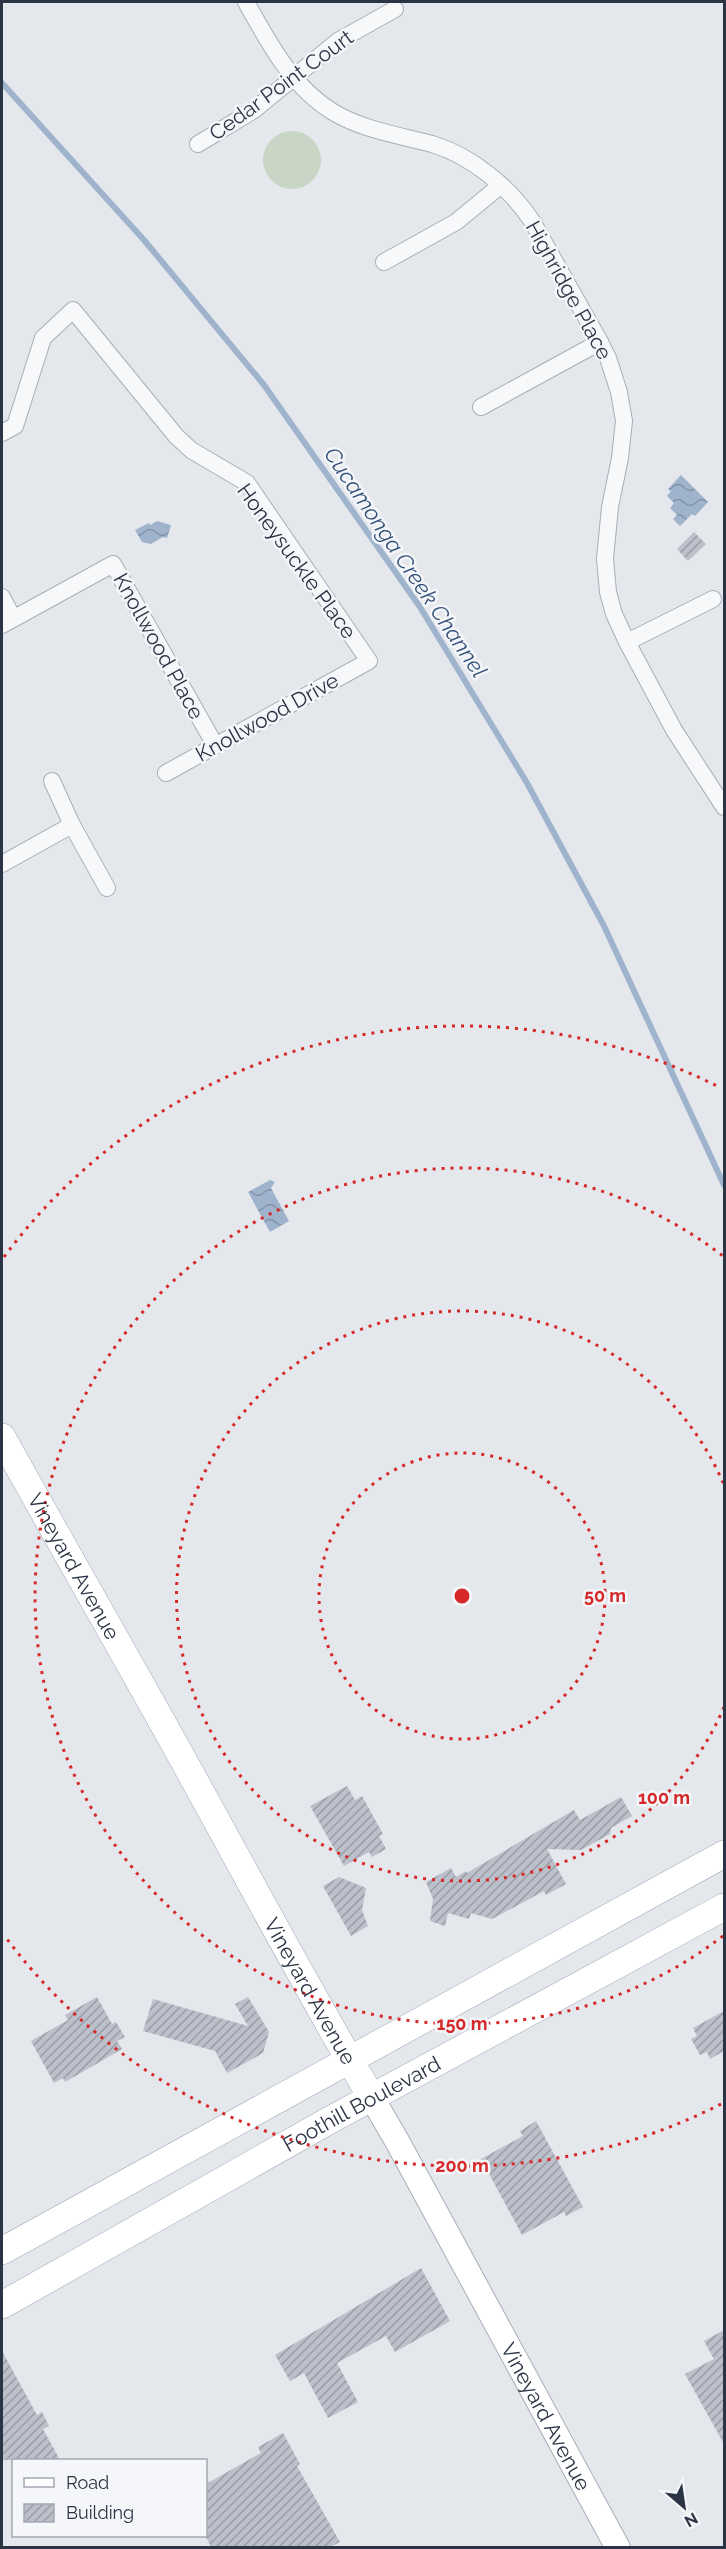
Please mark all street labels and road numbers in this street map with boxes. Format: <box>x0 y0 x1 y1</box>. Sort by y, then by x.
street label: Cedar Point Court <box>204 24 358 146</box>
street label: Highridge Place <box>521 216 617 364</box>
street label: Honeysuckle Place <box>232 478 362 644</box>
street label: Knollwood Place <box>108 568 210 724</box>
street label: Knollwood Drive <box>191 667 343 767</box>
street label: Vineyard Avenue <box>23 1488 126 1644</box>
street label: Vineyard Avenue <box>260 1913 362 2069</box>
street label: Foothill Boulevard <box>278 2050 444 2157</box>
street label: Vineyard Avenue <box>496 2338 597 2494</box>

